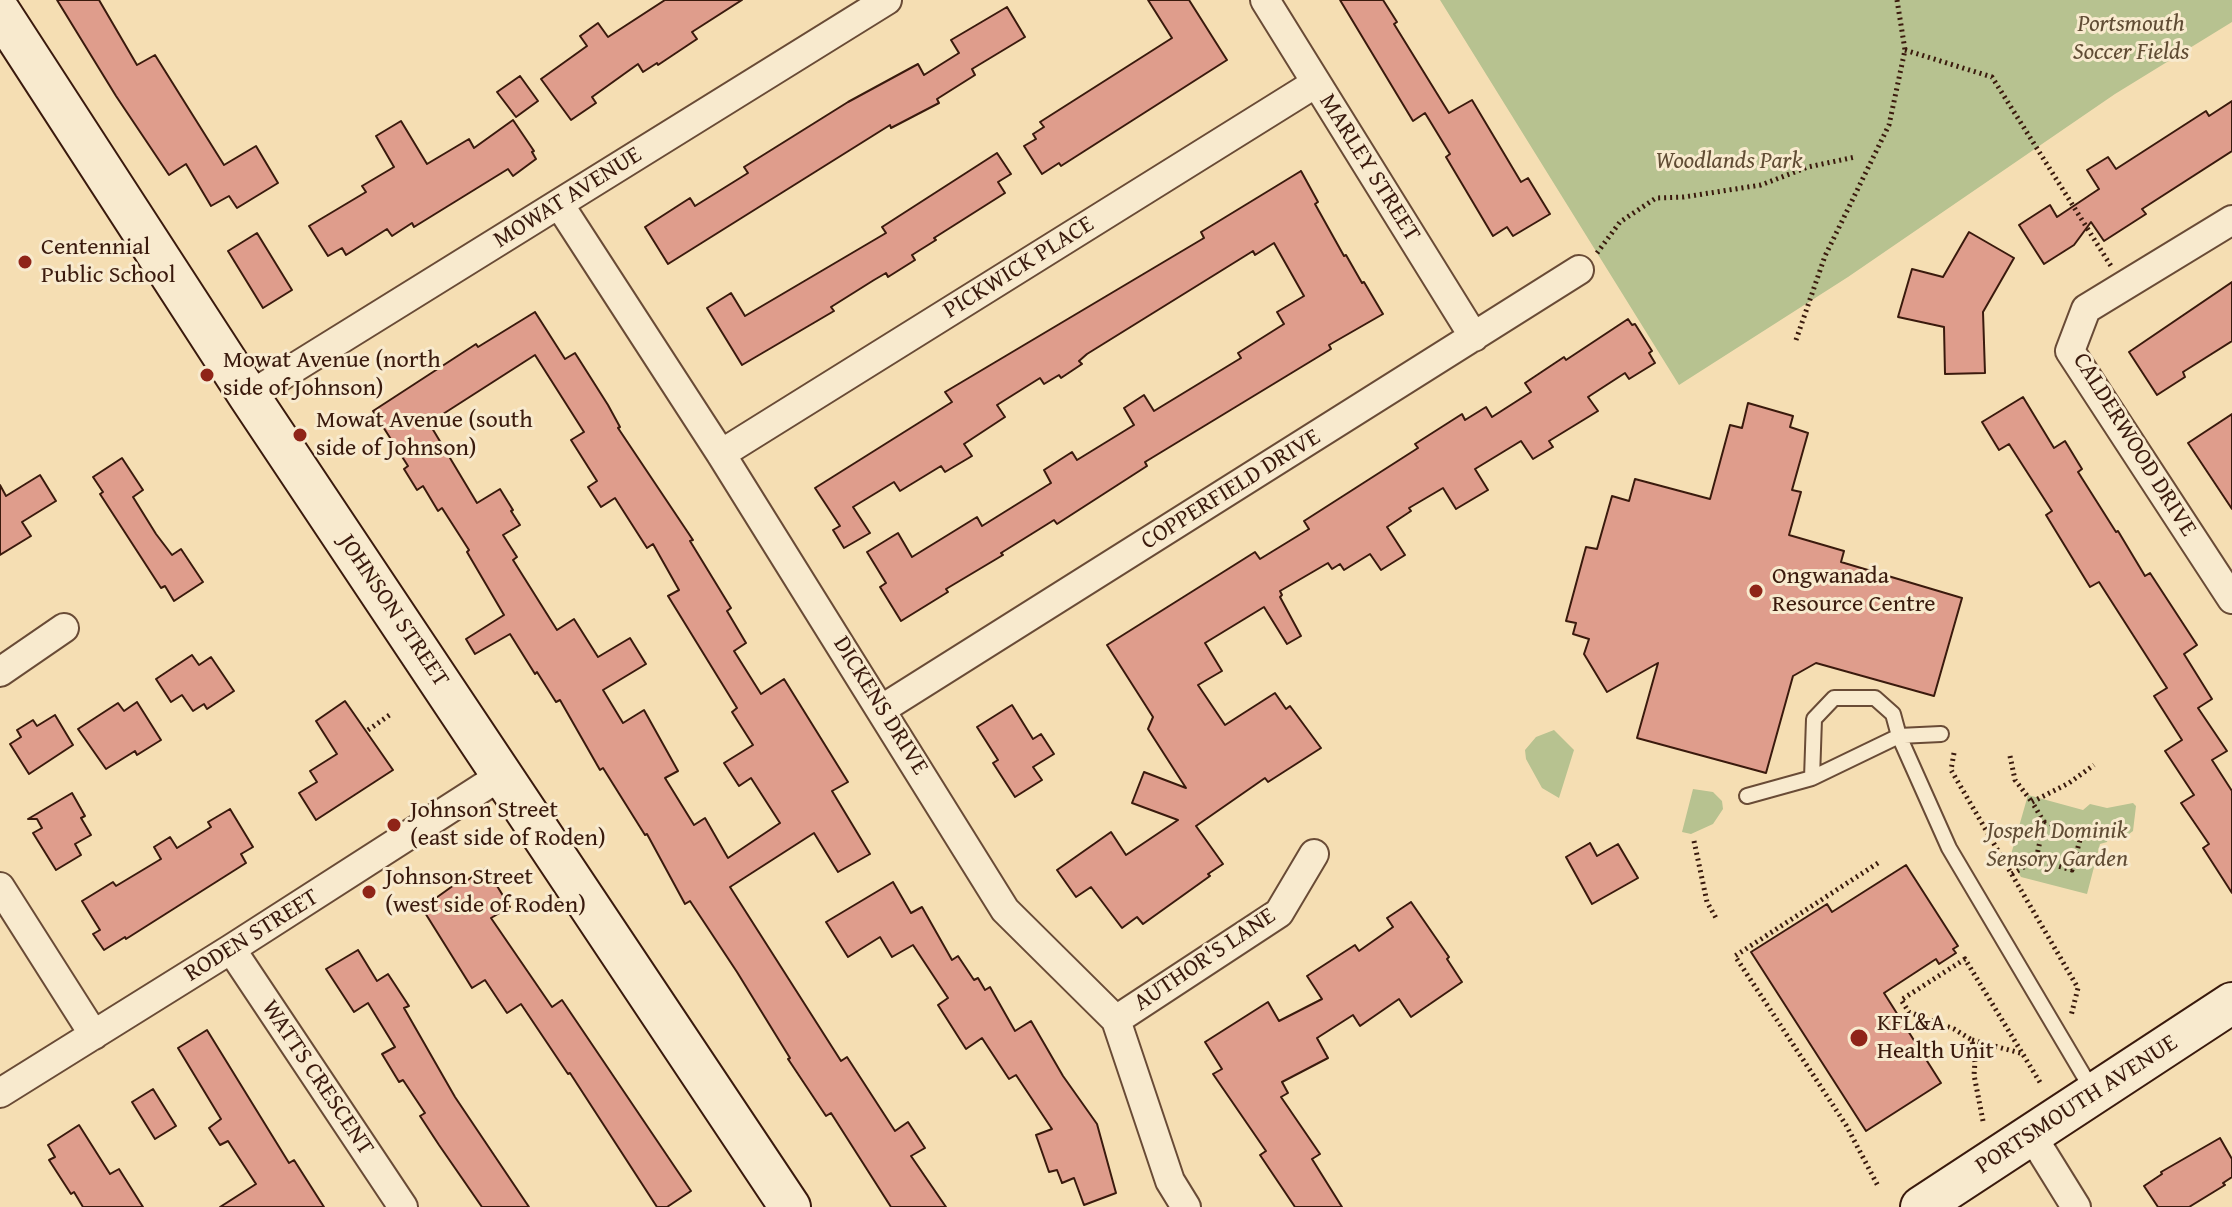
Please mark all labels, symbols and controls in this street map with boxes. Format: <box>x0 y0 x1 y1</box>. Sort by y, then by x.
park label: Portsmouth Soccer Fields <box>2073 11 2189 67</box>
street label: MARLEY STREET <box>1312 89 1426 247</box>
street label: MOWAT AVENUE <box>489 141 647 255</box>
park label: Woodlands Park <box>1656 148 1802 176</box>
street label: PICKWICK PLACE <box>939 210 1099 326</box>
place label: Centennial Public School <box>41 234 175 290</box>
marker: Centennial Public School <box>16 253 34 271</box>
place label: Mowat Avenue (north side of Johnson) <box>223 347 441 403</box>
street label: CALDERWOOD DRIVE <box>2066 348 2202 542</box>
marker: Mowat Avenue (north side of Johnson) <box>198 366 216 384</box>
place label: Mowat Avenue (south side of Johnson) <box>316 407 533 463</box>
street label: COPPERFIELD DRIVE <box>1136 423 1326 557</box>
marker: Mowat Avenue (south side of Johnson) <box>291 426 309 444</box>
street label: JOHNSON STREET <box>331 529 455 693</box>
place label: Ongwanada Resource Centre <box>1772 563 1936 619</box>
marker: Ongwanada Resource Centre <box>1747 582 1765 600</box>
street label: DICKENS DRIVE <box>826 632 934 780</box>
place label: Johnson Street (east side of Roden) <box>410 797 606 853</box>
marker: Johnson Street (east side of Roden) <box>385 816 403 834</box>
park label: Jospeh Dominik Sensory Garden <box>1986 818 2128 874</box>
place label: Johnson Street (west side of Roden) <box>385 864 586 920</box>
street label: RODEN STREET <box>180 883 324 989</box>
marker: Johnson Street (west side of Roden) <box>360 883 378 901</box>
street label: AUTHOR'S LANE <box>1129 902 1281 1018</box>
street label: WATTS CRESCENT <box>254 995 380 1161</box>
place label: KFL&A Health Unit <box>1877 1010 1994 1066</box>
marker: KFL&A Health Unit <box>1848 1027 1870 1049</box>
street label: PORTSMOUTH AVENUE <box>1971 1029 2183 1181</box>

